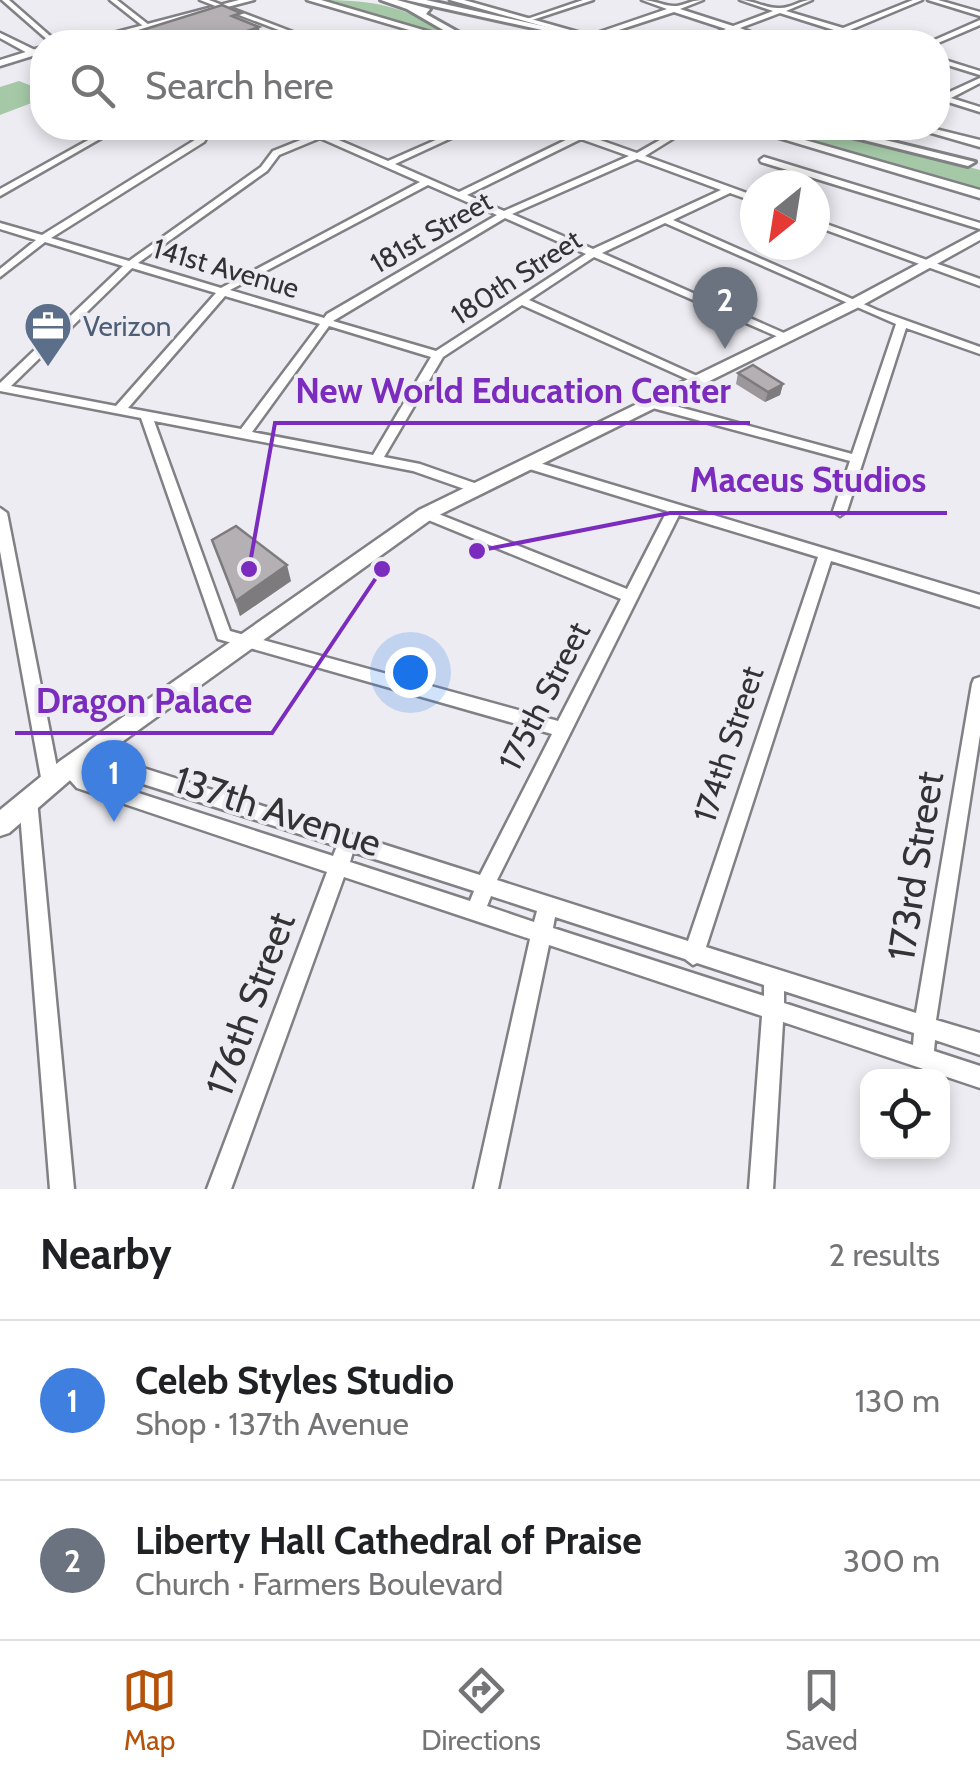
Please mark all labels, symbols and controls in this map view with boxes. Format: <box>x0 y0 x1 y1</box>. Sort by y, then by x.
search box <box>30 30 950 140</box>
icon: search <box>65 58 120 113</box>
text: Search here <box>145 62 334 109</box>
north arrow <box>740 170 830 260</box>
street label: 181st Street <box>364 184 498 280</box>
street label: 180th Street <box>444 222 588 332</box>
street label: 141st Avenue <box>149 231 303 305</box>
pin: 2 <box>692 266 758 349</box>
office icon: Verizon <box>22 300 74 368</box>
place label: Verizon <box>83 309 171 343</box>
callout: New World Education Center <box>275 358 750 423</box>
text: New World Education Center <box>295 369 731 412</box>
callout: Maceus Studios <box>670 448 947 513</box>
text: Maceus Studios <box>690 458 926 501</box>
street label: 175th Street <box>490 615 598 777</box>
your location <box>385 647 436 698</box>
street label: 174th Street <box>685 661 772 827</box>
callout: Dragon Palace <box>15 668 272 733</box>
text: Dragon Palace <box>36 679 252 722</box>
pin: 1 <box>82 740 146 822</box>
street label: 137th Avenue <box>169 756 387 866</box>
street label: 173rd Street <box>877 768 953 964</box>
street label: 176th Street <box>195 906 305 1102</box>
map controls <box>860 1069 950 1159</box>
button: locate <box>860 1069 950 1159</box>
text: Nearby <box>40 1228 172 1280</box>
text: 2 results <box>829 1235 940 1274</box>
text: Celeb Styles Studio <box>135 1357 454 1404</box>
text: 1 <box>67 1381 78 1420</box>
text: 130 m <box>855 1381 940 1420</box>
text: Shop · 137th Avenue <box>135 1404 409 1443</box>
text: Liberty Hall Cathedral of Praise <box>135 1517 642 1564</box>
text: 2 <box>64 1541 81 1580</box>
text: 300 m <box>843 1541 940 1580</box>
text: Church · Farmers Boulevard <box>135 1564 503 1603</box>
tab: Map <box>122 1663 177 1757</box>
tab: Directions <box>421 1663 541 1757</box>
tab: Saved <box>785 1663 858 1757</box>

